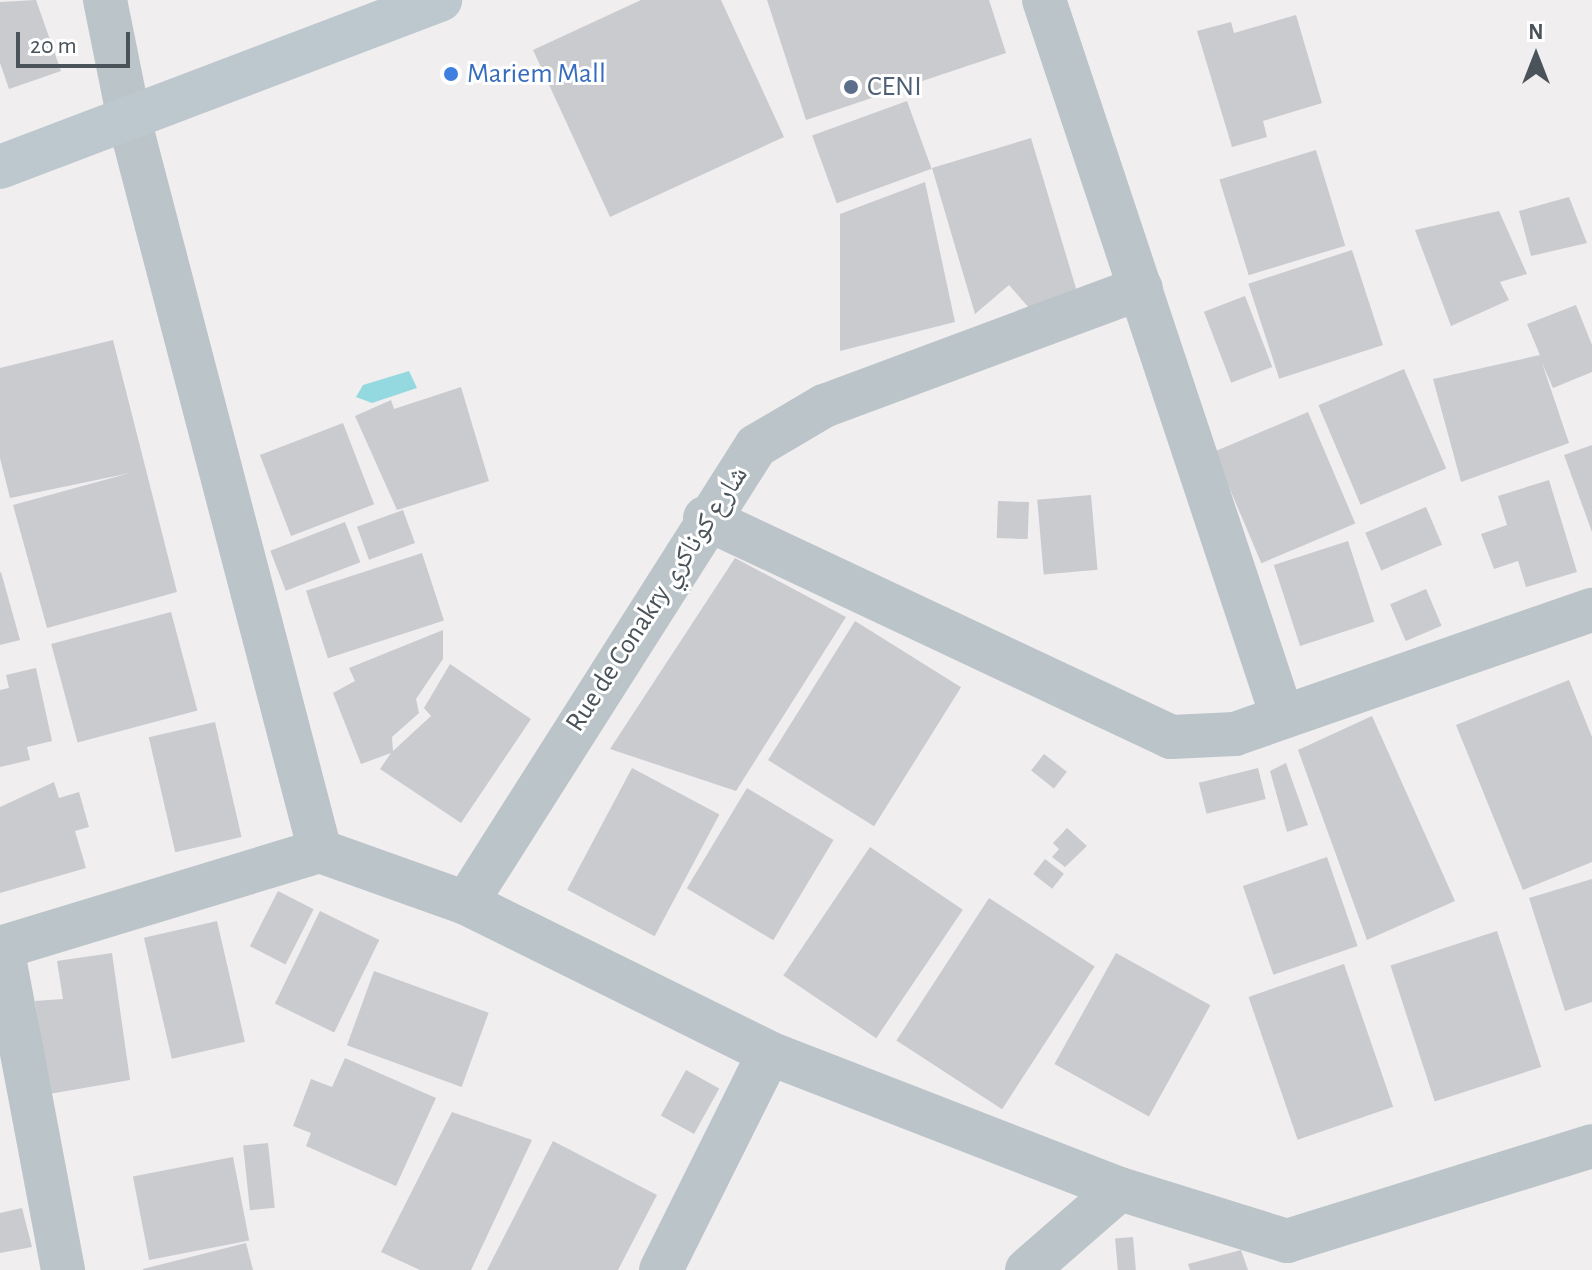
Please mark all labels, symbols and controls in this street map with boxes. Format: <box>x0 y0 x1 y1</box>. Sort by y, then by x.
scale bar <box>20 16 134 66</box>
north arrow <box>1496 16 1576 96</box>
text: N <box>1528 21 1544 43</box>
text: 20 m <box>30 34 77 58</box>
place label: Mariem Mall <box>467 57 606 91</box>
marker: Mariem Mall <box>442 65 460 83</box>
place label: CENI <box>867 70 922 104</box>
marker: CENI <box>842 78 860 96</box>
street label: Rue de Conakry شارع كوناكري <box>559 460 755 738</box>

